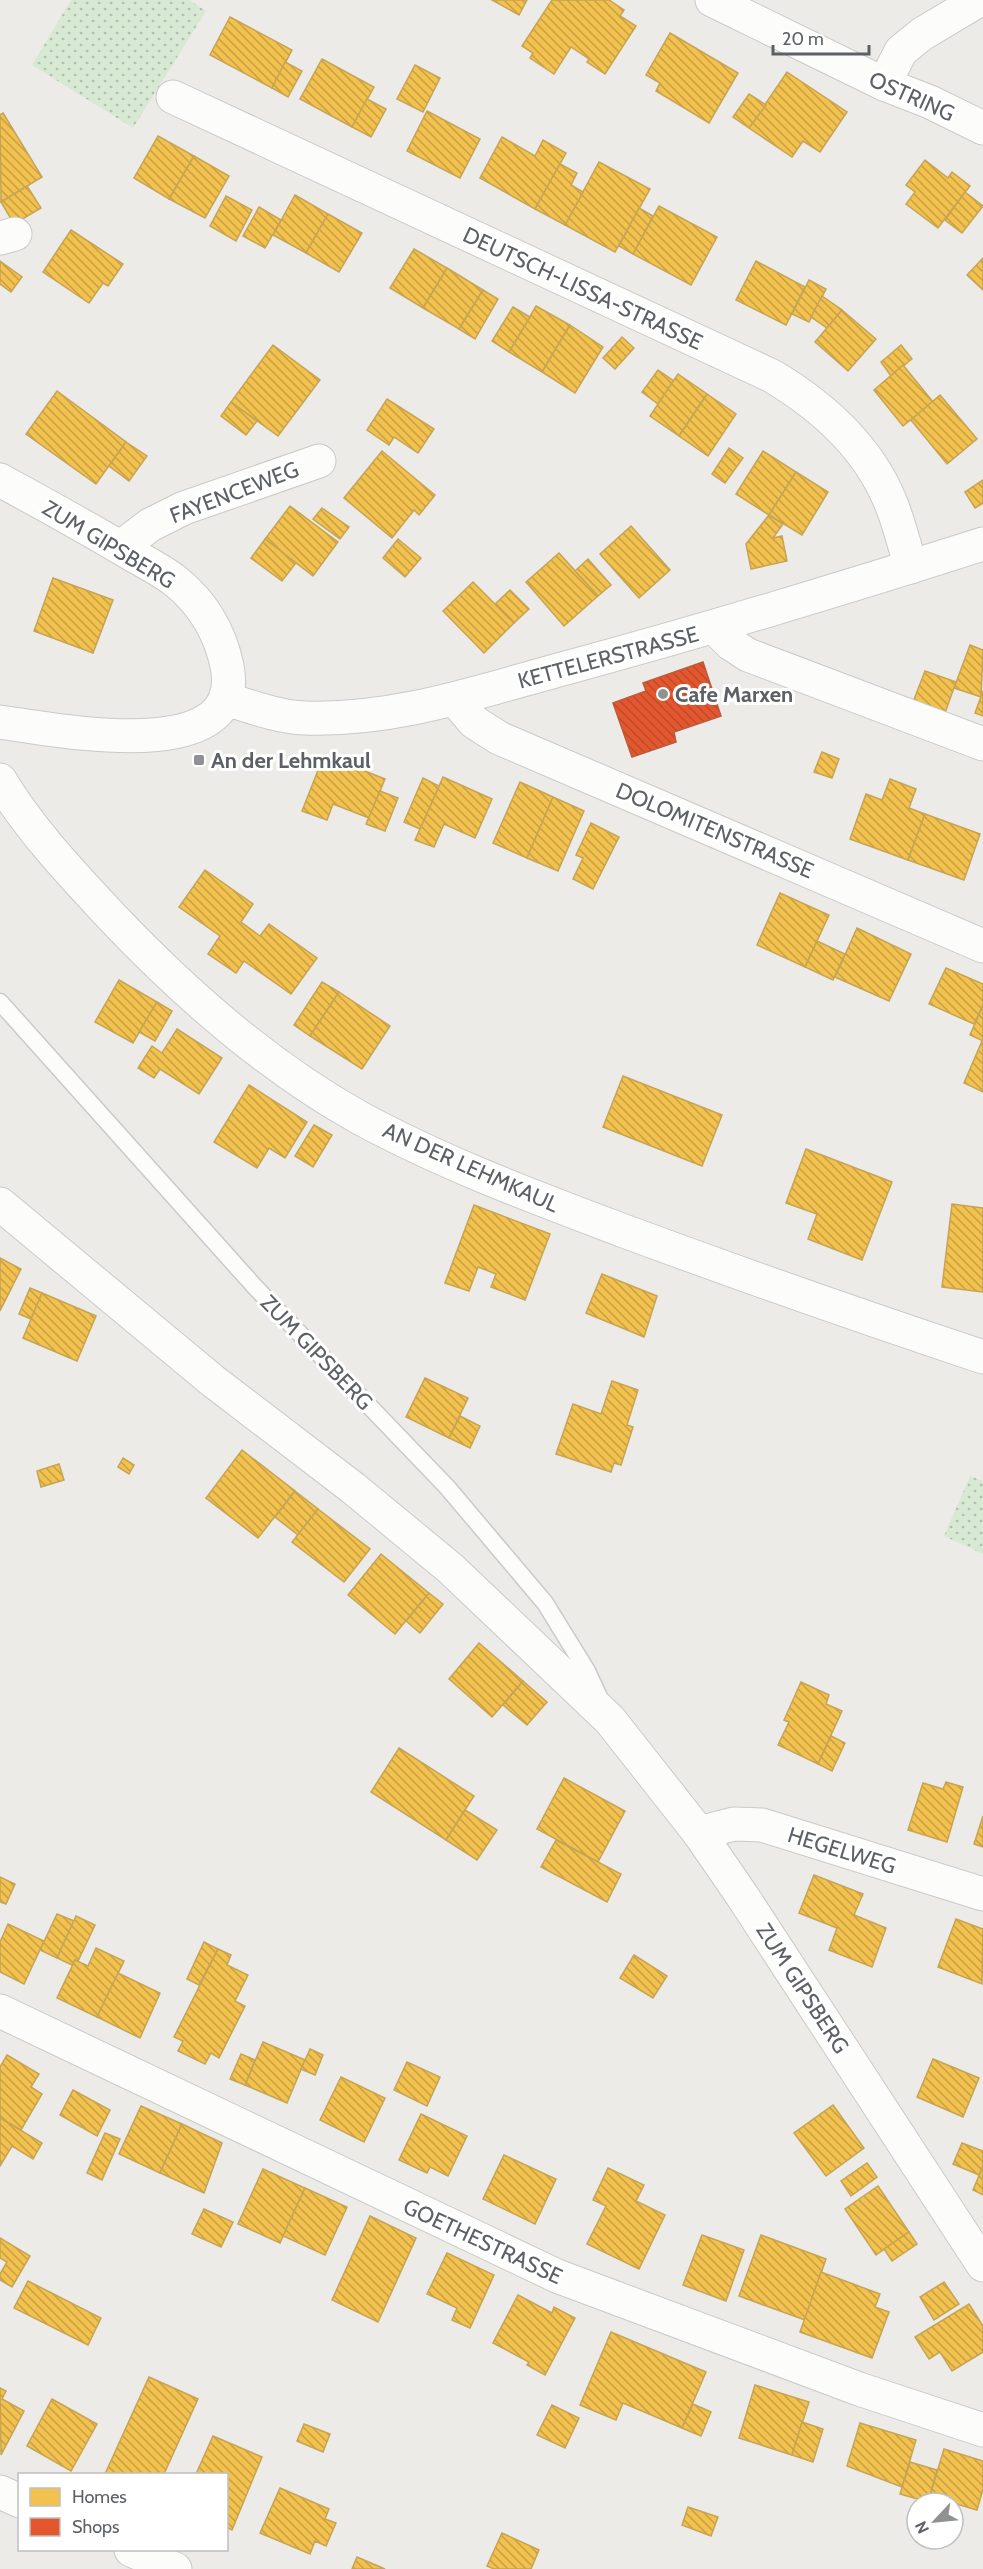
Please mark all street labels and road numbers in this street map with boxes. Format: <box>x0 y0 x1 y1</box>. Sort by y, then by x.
street label: OSTRING <box>865 66 959 127</box>
street label: DEUTSCH-LISSA-STRASSE <box>459 221 707 356</box>
street label: FAYENCEWEG <box>166 456 302 529</box>
street label: ZUM GIPSBERG <box>38 494 180 595</box>
street label: KETTELERSTRASSE <box>515 620 701 695</box>
street label: DOLOMITENSTRASSE <box>612 777 818 884</box>
street label: AN DER LEHMKAUL <box>379 1117 563 1218</box>
street label: ZUM GIPSBERG <box>255 1289 378 1416</box>
street label: HEGELWEG <box>784 1821 899 1880</box>
street label: ZUM GIPSBERG <box>750 1918 855 2058</box>
street label: GOETHESTRASSE <box>399 2193 567 2290</box>

